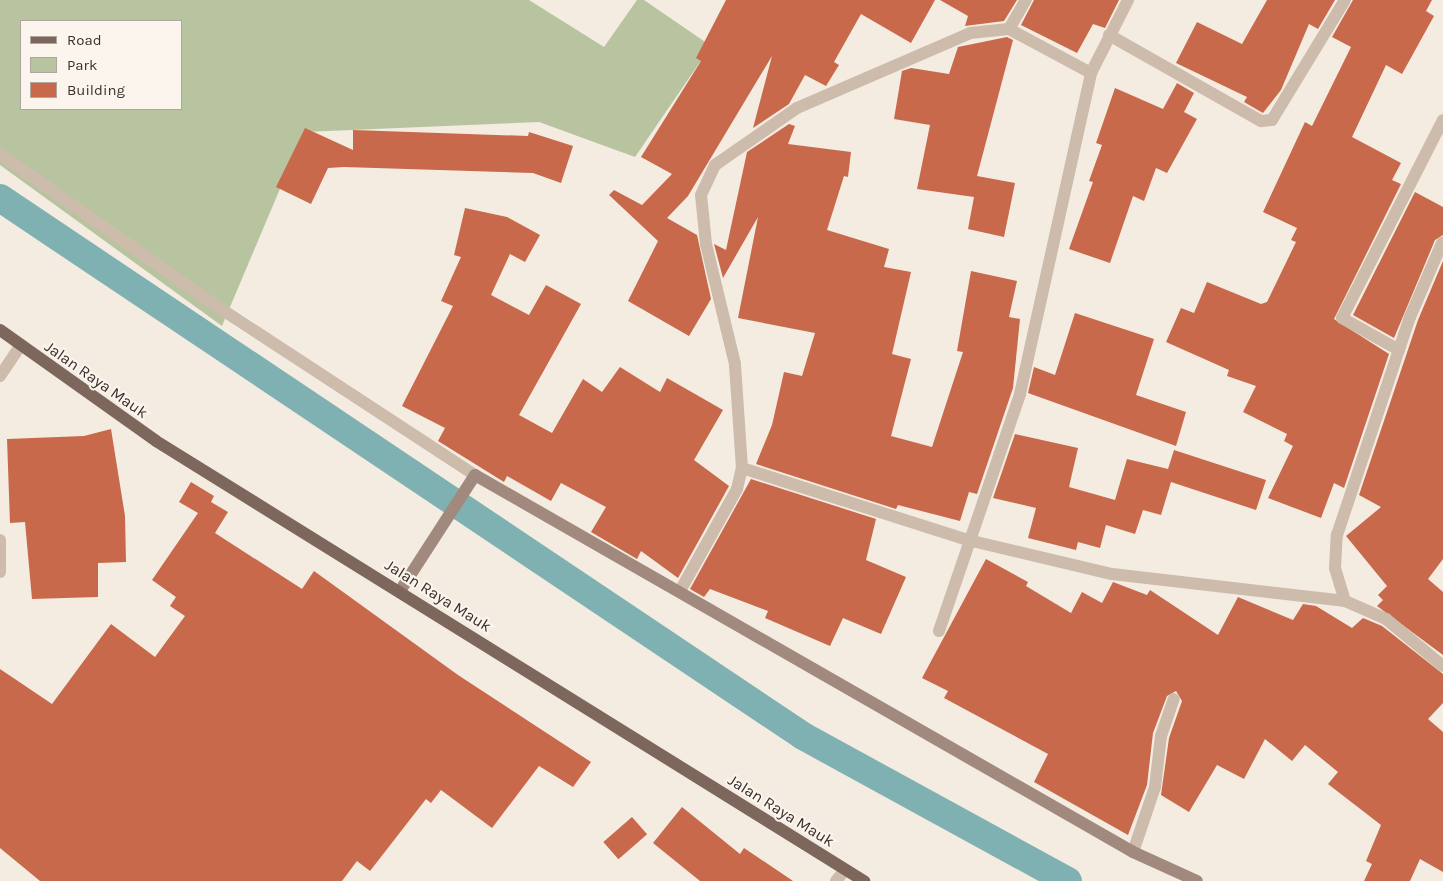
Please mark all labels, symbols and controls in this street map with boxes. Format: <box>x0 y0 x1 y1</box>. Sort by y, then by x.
legend <box>20 20 182 110</box>
text: Road <box>67 31 102 49</box>
text: Park <box>67 56 97 74</box>
text: Building <box>67 81 125 99</box>
street label: Jalan Raya Mauk <box>41 337 151 423</box>
street label: Jalan Raya Mauk <box>381 556 495 636</box>
street label: Jalan Raya Mauk <box>724 771 838 851</box>

